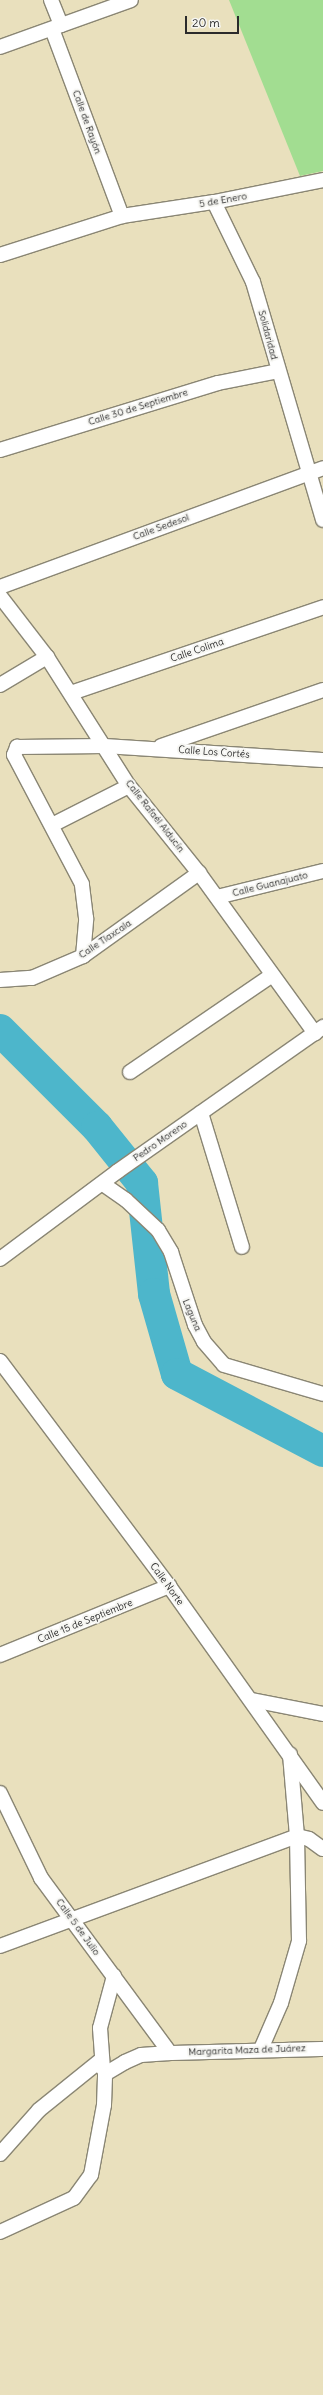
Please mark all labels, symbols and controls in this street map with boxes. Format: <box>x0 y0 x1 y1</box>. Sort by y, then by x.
scale bar <box>187 8 241 34</box>
text: 20 m <box>192 15 220 30</box>
street label: Calle de Rayón <box>70 88 104 156</box>
street label: 5 de Enero <box>198 190 248 210</box>
street label: Solidaridad <box>256 309 280 361</box>
street label: Calle 30 de Septiembre <box>87 386 189 428</box>
street label: Calle Sedesol <box>131 511 191 543</box>
street label: Calle Colima <box>169 635 225 665</box>
street label: Calle Los Cortés <box>178 744 250 760</box>
street label: Calle Rafaél Alducín <box>123 777 187 855</box>
street label: Calle Guanajuato <box>231 869 309 899</box>
street label: Calle Tlaxcala <box>76 917 134 961</box>
street label: Pedro Moreno <box>131 1118 189 1164</box>
street label: Laguna <box>180 1297 204 1333</box>
street label: Calle Norte <box>148 1560 186 1608</box>
street label: Calle 15 de Septiembre <box>36 1596 134 1646</box>
street label: Calle 5 de Julio <box>53 1896 103 1958</box>
street label: Margarita Maza de Juárez <box>188 2042 306 2058</box>

